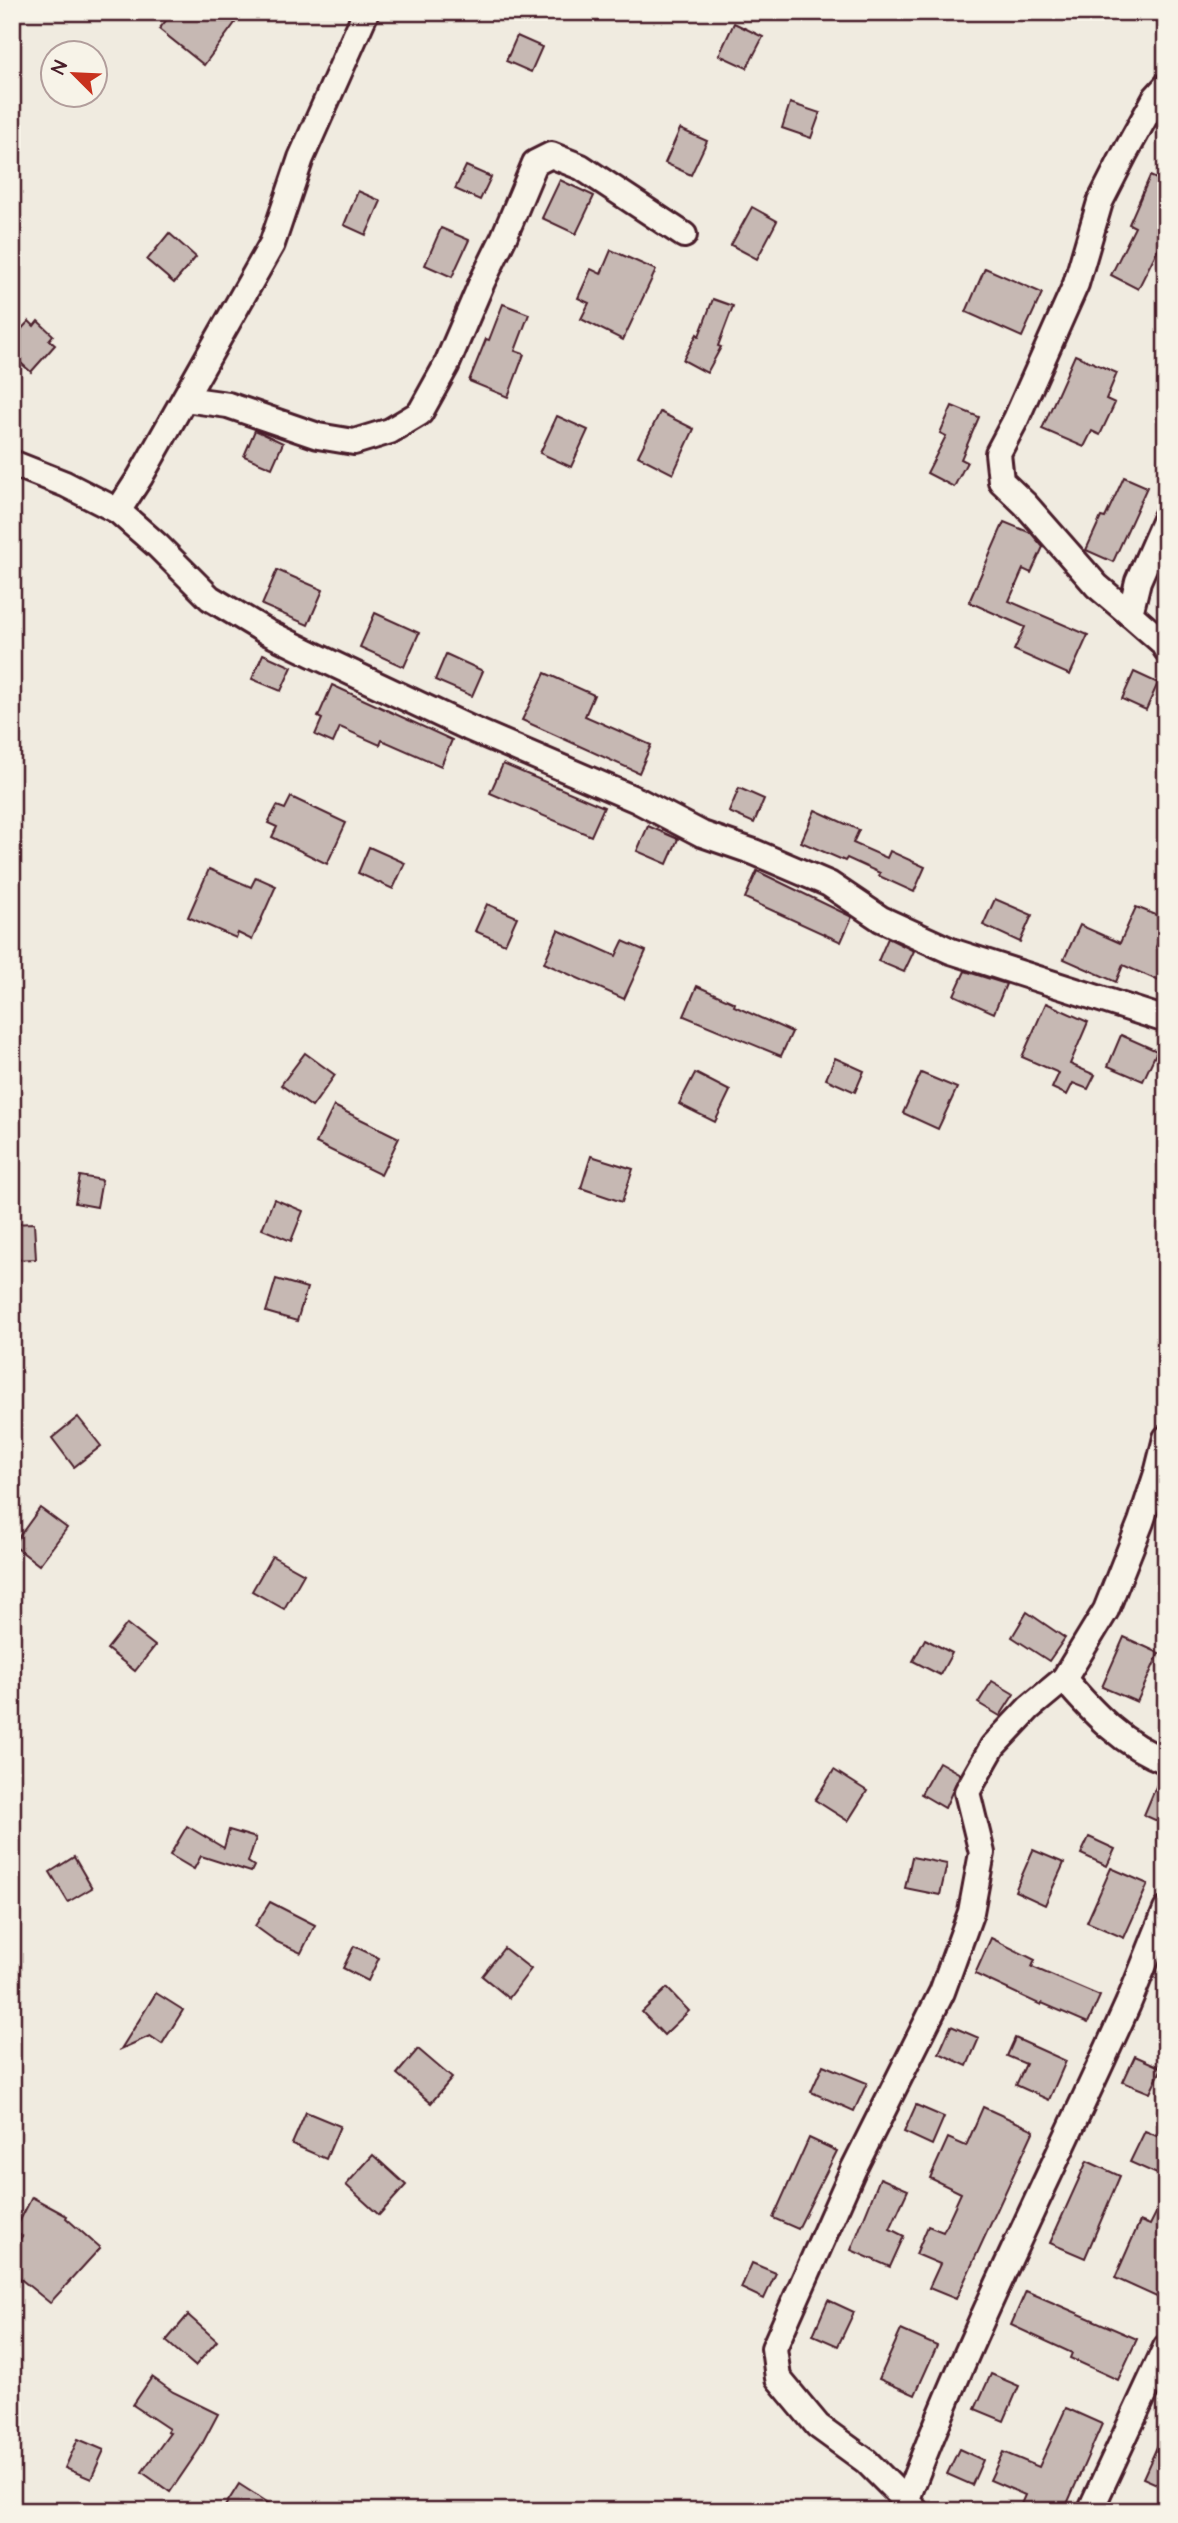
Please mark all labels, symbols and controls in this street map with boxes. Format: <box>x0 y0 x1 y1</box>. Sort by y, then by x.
north arrow <box>38 38 108 108</box>
text: N <box>45 57 75 79</box>

